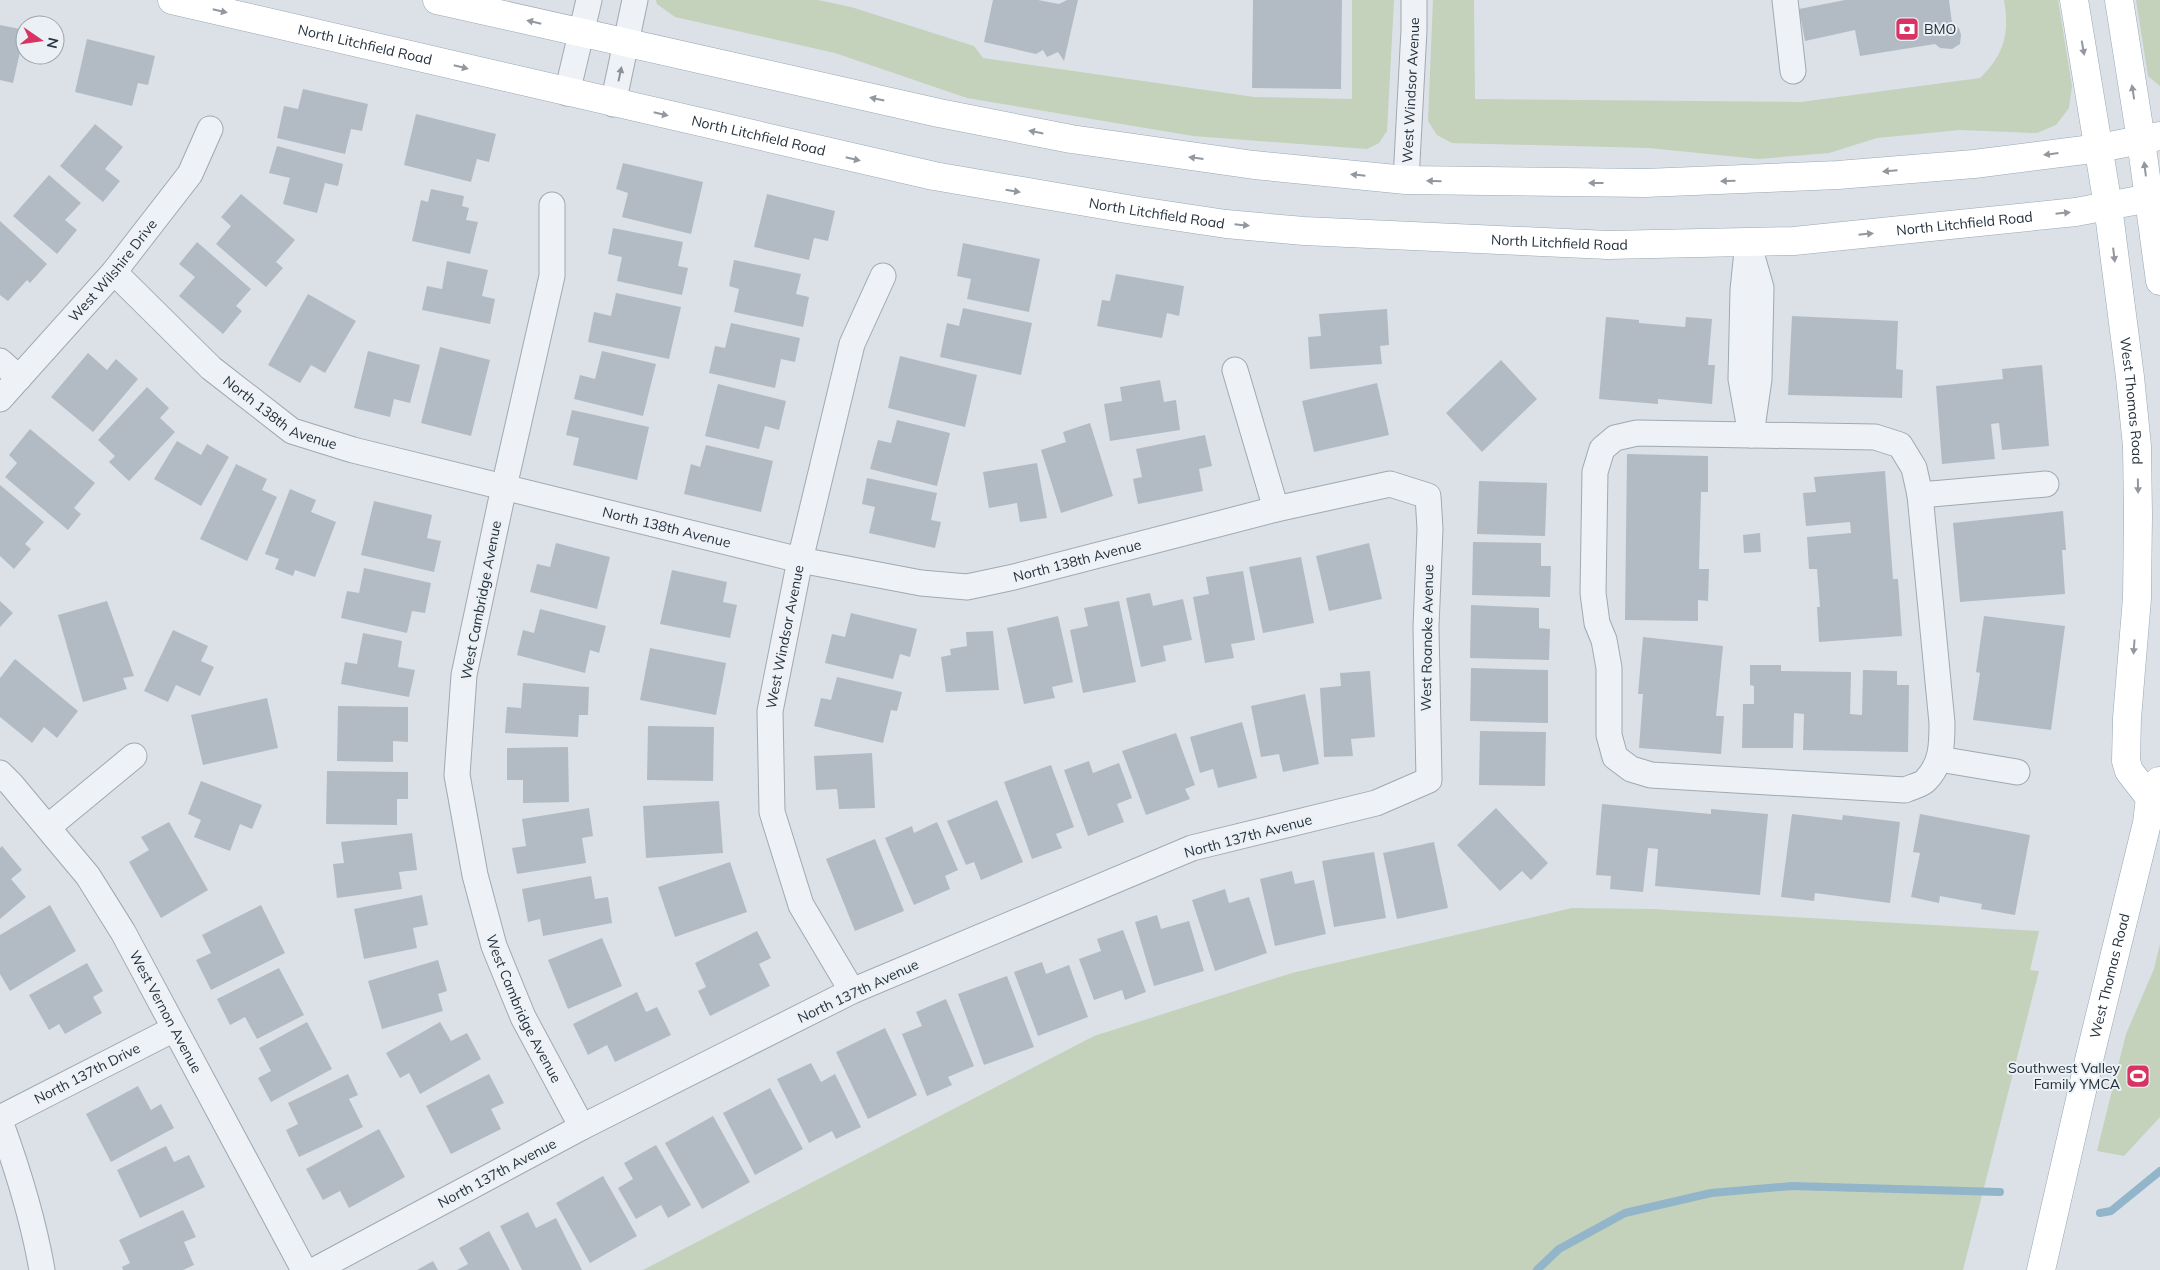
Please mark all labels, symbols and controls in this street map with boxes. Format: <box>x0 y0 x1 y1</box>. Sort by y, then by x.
one-way arrow <box>212 7 227 15</box>
north arrow <box>15 15 65 65</box>
bank icon: BMO <box>1894 16 1920 42</box>
street label: West Windsor Avenue <box>1398 17 1423 163</box>
one-way arrow <box>526 18 541 26</box>
street label: North Litchfield Road <box>296 20 434 69</box>
place label: BMO <box>1924 20 1956 38</box>
text: N <box>43 36 63 50</box>
one-way arrow <box>2079 40 2087 56</box>
one-way arrow <box>454 64 469 72</box>
one-way arrow <box>616 66 624 81</box>
one-way arrow <box>2129 83 2137 99</box>
one-way arrow <box>869 95 884 103</box>
one-way arrow <box>653 111 669 119</box>
street label: North Litchfield Road <box>690 111 827 160</box>
one-way arrow <box>1027 128 1043 136</box>
one-way arrow <box>2043 150 2059 158</box>
one-way arrow <box>1188 154 1204 162</box>
one-way arrow <box>846 155 861 163</box>
one-way arrow <box>2141 160 2149 176</box>
one-way arrow <box>1881 167 1897 175</box>
one-way arrow <box>1349 171 1365 179</box>
one-way arrow <box>1425 176 1441 184</box>
one-way arrow <box>1719 177 1735 185</box>
one-way arrow <box>1588 179 1604 187</box>
one-way arrow <box>1005 187 1021 195</box>
street label: North Litchfield Road <box>1088 194 1226 233</box>
street label: North Litchfield Road <box>1895 208 2034 239</box>
one-way arrow <box>2055 209 2071 217</box>
street label: West Wilshire Drive <box>65 215 161 326</box>
one-way arrow <box>1235 221 1251 229</box>
one-way arrow <box>1858 230 1874 238</box>
street label: North Litchfield Road <box>1491 231 1628 254</box>
one-way arrow <box>2111 247 2119 263</box>
street label: West Thomas Road <box>2116 336 2146 465</box>
street label: North 138th Avenue <box>220 372 339 453</box>
one-way arrow <box>2134 478 2142 494</box>
street label: North 138th Avenue <box>601 503 733 552</box>
street label: West Cambridge Avenue <box>457 519 505 681</box>
street label: North 138th Avenue <box>1011 535 1143 586</box>
street label: West Windsor Avenue <box>762 564 808 710</box>
street label: West Roanoke Avenue <box>1417 564 1437 712</box>
one-way arrow <box>2129 639 2137 655</box>
street label: North 137th Avenue <box>1182 810 1314 862</box>
street label: West Thomas Road <box>2086 912 2134 1040</box>
street label: West Cambridge Avenue <box>482 932 566 1086</box>
street label: West Vernon Avenue <box>126 947 206 1076</box>
street label: North 137th Avenue <box>795 955 921 1027</box>
street label: North 137th Drive <box>31 1039 143 1108</box>
place label: Southwest Valley Family YMCA <box>2008 1059 2121 1093</box>
sports icon: Southwest Valley Family YMCA <box>2125 1063 2151 1089</box>
street label: North 137th Avenue <box>435 1134 559 1212</box>

